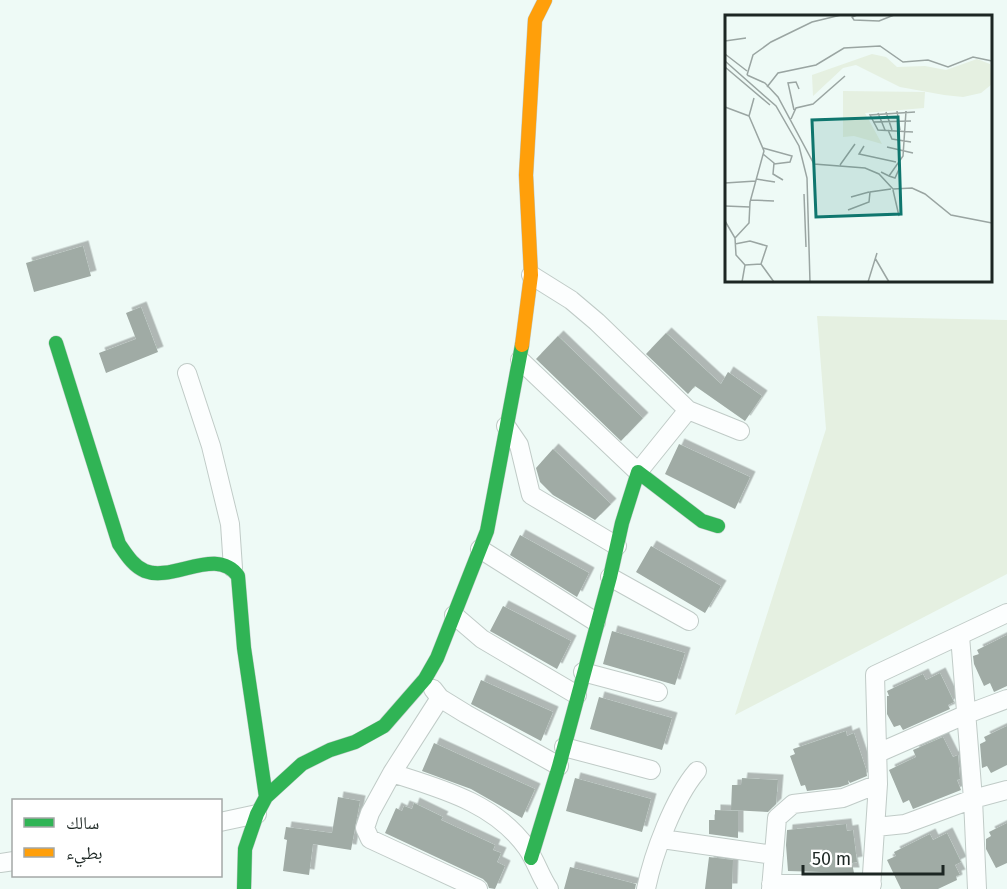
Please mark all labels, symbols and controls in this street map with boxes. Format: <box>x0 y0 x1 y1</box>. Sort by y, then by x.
inset map <box>725 15 992 282</box>
legend <box>12 799 222 877</box>
text: سالك <box>66 812 99 834</box>
scale bar <box>803 838 942 876</box>
text: بطيء <box>66 842 103 868</box>
text: 50 m <box>812 848 851 870</box>

